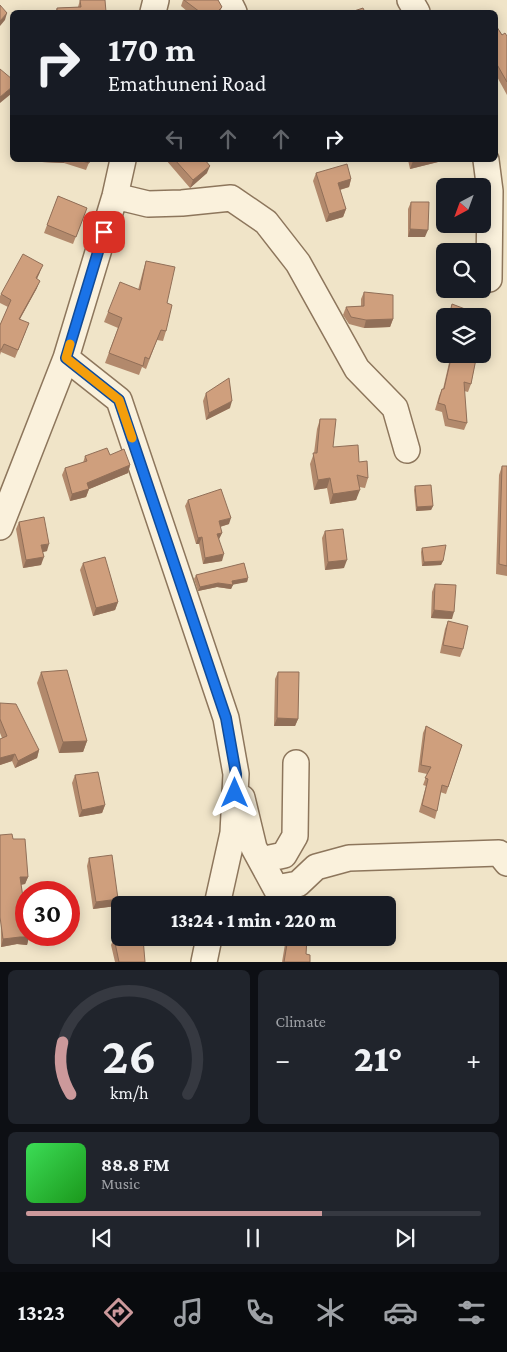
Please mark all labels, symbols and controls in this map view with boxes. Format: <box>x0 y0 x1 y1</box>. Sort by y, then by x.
icon: right <box>25 30 90 95</box>
text: 170 m <box>108 30 195 69</box>
text: Emathuneni Road <box>108 71 266 96</box>
icon: left <box>161 125 189 153</box>
icon: ahead <box>214 125 242 153</box>
icon: ahead <box>267 125 295 153</box>
icon: right <box>320 125 348 153</box>
north arrow <box>436 178 491 232</box>
map controls <box>436 178 491 363</box>
pin <box>83 211 125 253</box>
icon: arrive <box>90 218 118 246</box>
button: search <box>436 243 491 298</box>
button: layers <box>436 308 491 363</box>
position arrow <box>208 766 260 818</box>
speed limit sign: 30 <box>15 881 80 946</box>
text: 13:24 · 1 min · 220 m <box>171 910 336 931</box>
text: Climate <box>276 1013 326 1030</box>
text: 26 <box>101 1026 156 1084</box>
text: 21° <box>354 1037 403 1079</box>
text: − <box>276 1044 290 1075</box>
text: + <box>466 1044 481 1075</box>
text: km/h <box>109 1083 148 1103</box>
text: 88.8 FM <box>101 1154 170 1175</box>
text: Music <box>101 1175 140 1192</box>
icon: previous <box>88 1224 116 1252</box>
icon: pause <box>239 1224 267 1252</box>
icon: next <box>391 1224 419 1252</box>
icon: directions <box>101 1295 136 1330</box>
icon: music <box>171 1295 206 1330</box>
icon: phone <box>242 1295 277 1330</box>
icon: climate <box>313 1295 348 1330</box>
icon: car <box>383 1295 418 1330</box>
icon: filters <box>454 1295 489 1330</box>
text: 13:23 <box>18 1300 65 1325</box>

